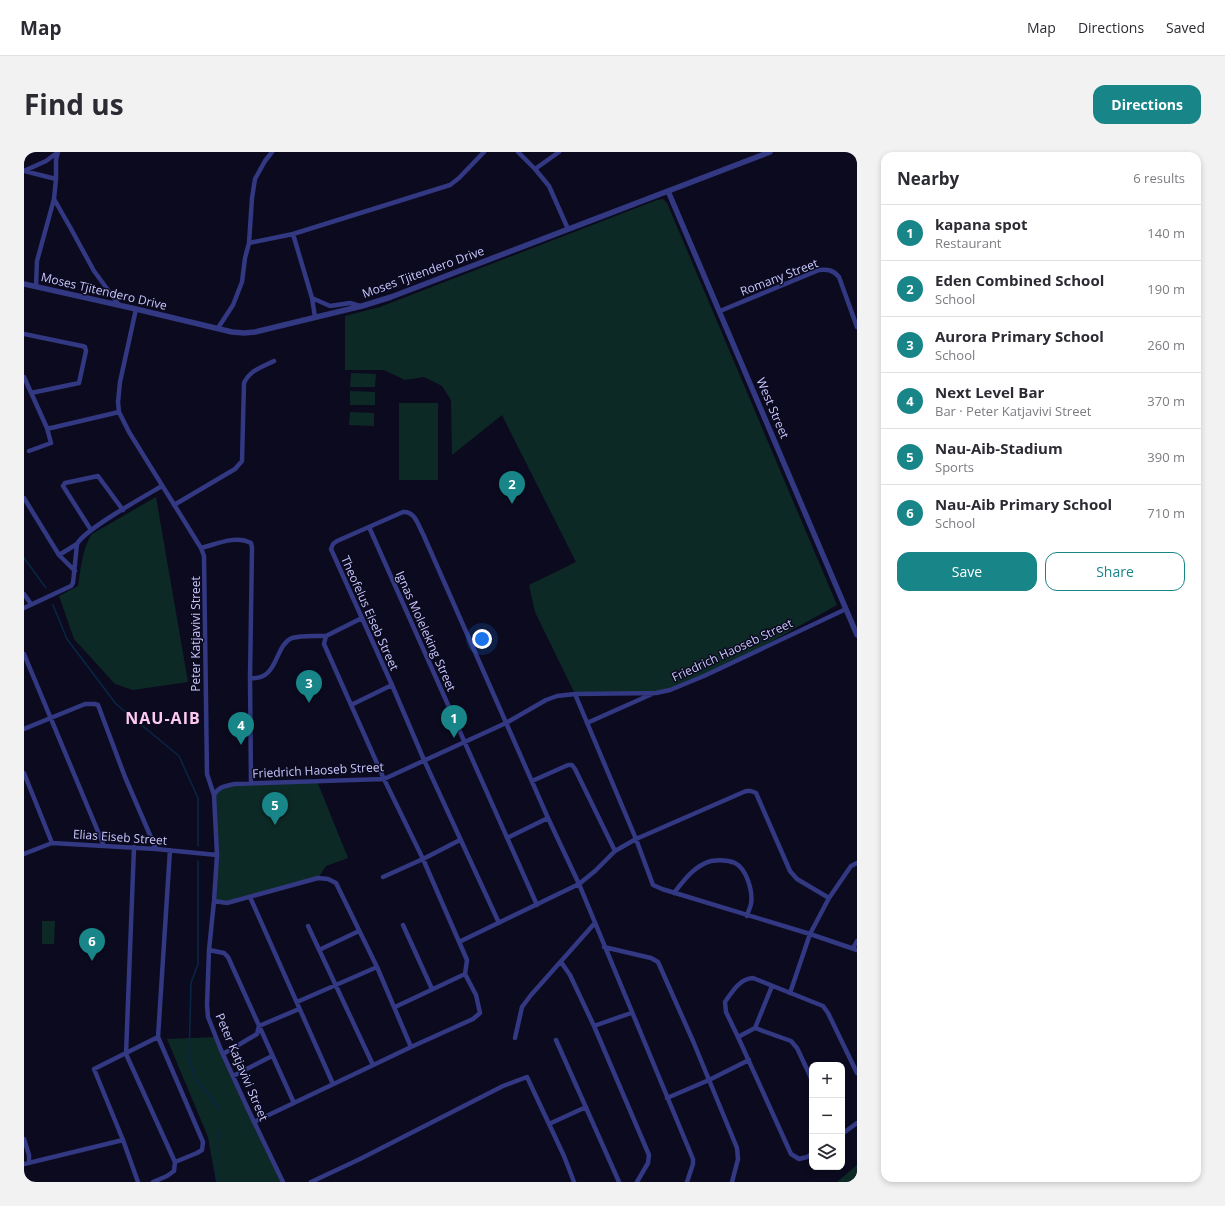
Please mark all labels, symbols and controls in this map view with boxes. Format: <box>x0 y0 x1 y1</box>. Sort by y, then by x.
text: Map <box>20 15 61 41</box>
text: Map <box>1027 18 1056 37</box>
text: Directions <box>1078 18 1144 37</box>
text: Saved <box>1166 18 1205 37</box>
text: Find us <box>24 85 124 123</box>
button: Directions <box>1093 85 1201 124</box>
text: Nearby <box>897 167 959 190</box>
text: 6 results <box>1133 169 1185 187</box>
text: kapana spot <box>935 214 1027 234</box>
text: 1 <box>906 224 914 242</box>
text: 140 m <box>1147 224 1185 242</box>
text: Restaurant <box>935 234 1002 252</box>
street label: Moses Tjitendero Drive <box>359 242 487 302</box>
street label: Romany Street <box>737 254 821 300</box>
street label: Moses Tjitendero Drive <box>39 268 169 314</box>
text: Eden Combined School <box>935 270 1104 290</box>
text: 2 <box>906 280 914 298</box>
text: 190 m <box>1147 280 1185 298</box>
text: School <box>935 290 975 308</box>
text: Aurora Primary School <box>935 326 1104 346</box>
text: 3 <box>906 336 914 354</box>
text: 260 m <box>1147 336 1185 354</box>
text: School <box>935 346 975 364</box>
street label: West Street <box>753 375 793 441</box>
text: Next Level Bar <box>935 382 1044 402</box>
text: 4 <box>906 392 914 410</box>
text: 370 m <box>1147 392 1185 410</box>
text: Bar · Peter Katjavivi Street <box>935 402 1091 420</box>
text: Nau-Aib-Stadium <box>935 438 1063 458</box>
text: 5 <box>906 448 914 466</box>
text: 390 m <box>1147 448 1185 466</box>
text: Sports <box>935 458 974 476</box>
pin: 2 <box>499 471 525 504</box>
text: Nau-Aib Primary School <box>935 494 1112 514</box>
text: 6 <box>906 504 914 522</box>
text: 710 m <box>1147 504 1185 522</box>
text: School <box>935 514 975 532</box>
button: Save <box>897 552 1037 591</box>
button: Share <box>1045 552 1185 591</box>
street label: Theofelus Eiseb Street <box>337 553 403 673</box>
street label: Ignas Moleleking Street <box>392 568 460 694</box>
street label: Peter Katjavivi Street <box>187 576 204 692</box>
street label: Friedrich Haoseb Street <box>669 615 795 685</box>
your location <box>472 629 492 649</box>
pin: 3 <box>296 670 322 703</box>
pin: 1 <box>441 705 467 738</box>
district label: NAU-AIB <box>125 707 201 729</box>
pin: 4 <box>228 712 254 745</box>
street label: Friedrich Haoseb Street <box>252 758 384 782</box>
pin: 5 <box>262 792 288 825</box>
street label: Elias Eiseb Street <box>72 825 168 849</box>
pin: 6 <box>79 928 105 961</box>
street label: Peter Katjavivi Street <box>212 1010 272 1124</box>
map controls <box>809 1062 845 1170</box>
button: + <box>809 1062 845 1098</box>
button: − <box>809 1098 845 1134</box>
button: layers <box>809 1134 845 1170</box>

